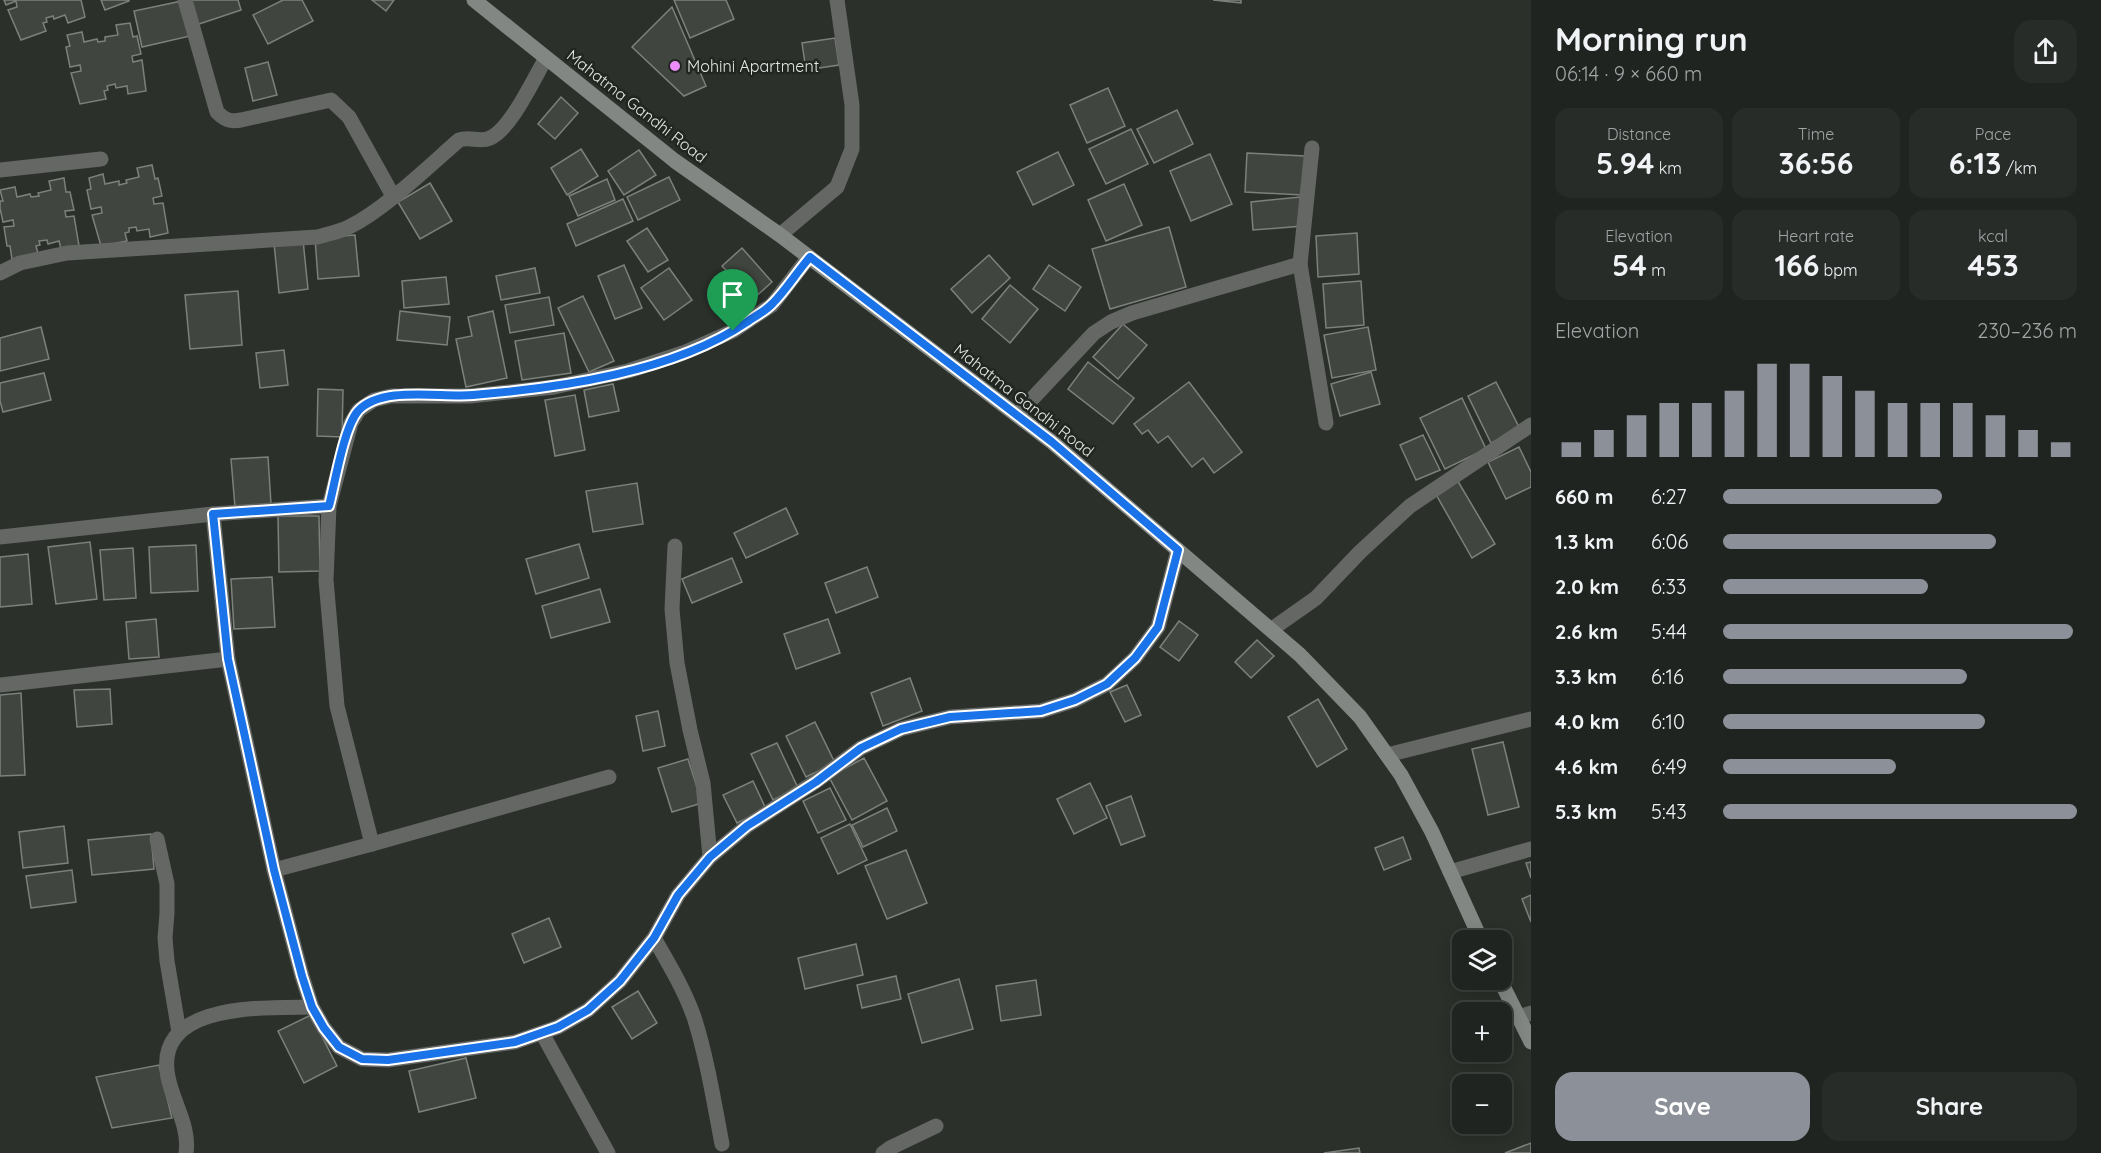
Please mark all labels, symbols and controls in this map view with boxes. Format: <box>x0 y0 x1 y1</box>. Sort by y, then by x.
text: Morning run <box>1555 18 1748 59</box>
button: share <box>2014 20 2077 83</box>
street label: Mahatma Gandhi Road <box>563 45 711 167</box>
place label: Mohini Apartment <box>687 56 819 76</box>
marker: Mohini Apartment <box>668 59 682 73</box>
text: 06:14 · 9 × 660 m <box>1555 61 1702 86</box>
text: Distance <box>1607 124 1671 144</box>
text: Time <box>1798 124 1834 144</box>
text: Pace <box>1975 124 2011 144</box>
text: 5.94 <box>1596 144 1654 182</box>
text: 36:56 <box>1779 144 1853 182</box>
text: 6:13 <box>1949 144 2001 182</box>
text: km <box>1654 158 1682 178</box>
text: /km <box>2001 158 2037 178</box>
text: Elevation <box>1605 226 1673 246</box>
text: Heart rate <box>1778 226 1854 246</box>
text: kcal <box>1978 226 2008 246</box>
text: 54 <box>1612 246 1647 284</box>
text: 166 <box>1774 246 1819 284</box>
text: 453 <box>1967 246 2019 284</box>
text: m <box>1647 260 1666 280</box>
text: bpm <box>1819 260 1858 280</box>
pin <box>707 269 758 331</box>
icon: arrive <box>716 278 749 311</box>
text: Elevation <box>1555 318 1639 343</box>
text: 230–236 m <box>1977 318 2077 343</box>
street label: Mahatma Gandhi Road <box>950 339 1098 461</box>
text: 660 m <box>1555 484 1613 509</box>
text: 6:27 <box>1651 484 1686 509</box>
text: 1.3 km <box>1555 529 1614 554</box>
text: 6:06 <box>1651 529 1688 554</box>
text: 2.0 km <box>1555 574 1619 599</box>
text: 6:33 <box>1651 574 1686 599</box>
text: 2.6 km <box>1555 619 1618 644</box>
text: 5:44 <box>1651 619 1687 644</box>
text: 3.3 km <box>1555 664 1617 689</box>
text: 6:16 <box>1651 664 1684 689</box>
text: 4.0 km <box>1555 709 1619 734</box>
text: 6:10 <box>1651 709 1685 734</box>
text: 4.6 km <box>1555 754 1618 779</box>
text: 6:49 <box>1651 754 1687 779</box>
text: 5.3 km <box>1555 799 1617 824</box>
text: 5:43 <box>1651 799 1687 824</box>
map controls <box>1452 930 1512 1134</box>
button: layers <box>1452 930 1512 990</box>
button: + <box>1452 1002 1512 1062</box>
button: Save <box>1555 1072 1810 1141</box>
button: Share <box>1822 1072 2077 1141</box>
button: − <box>1452 1074 1512 1134</box>

